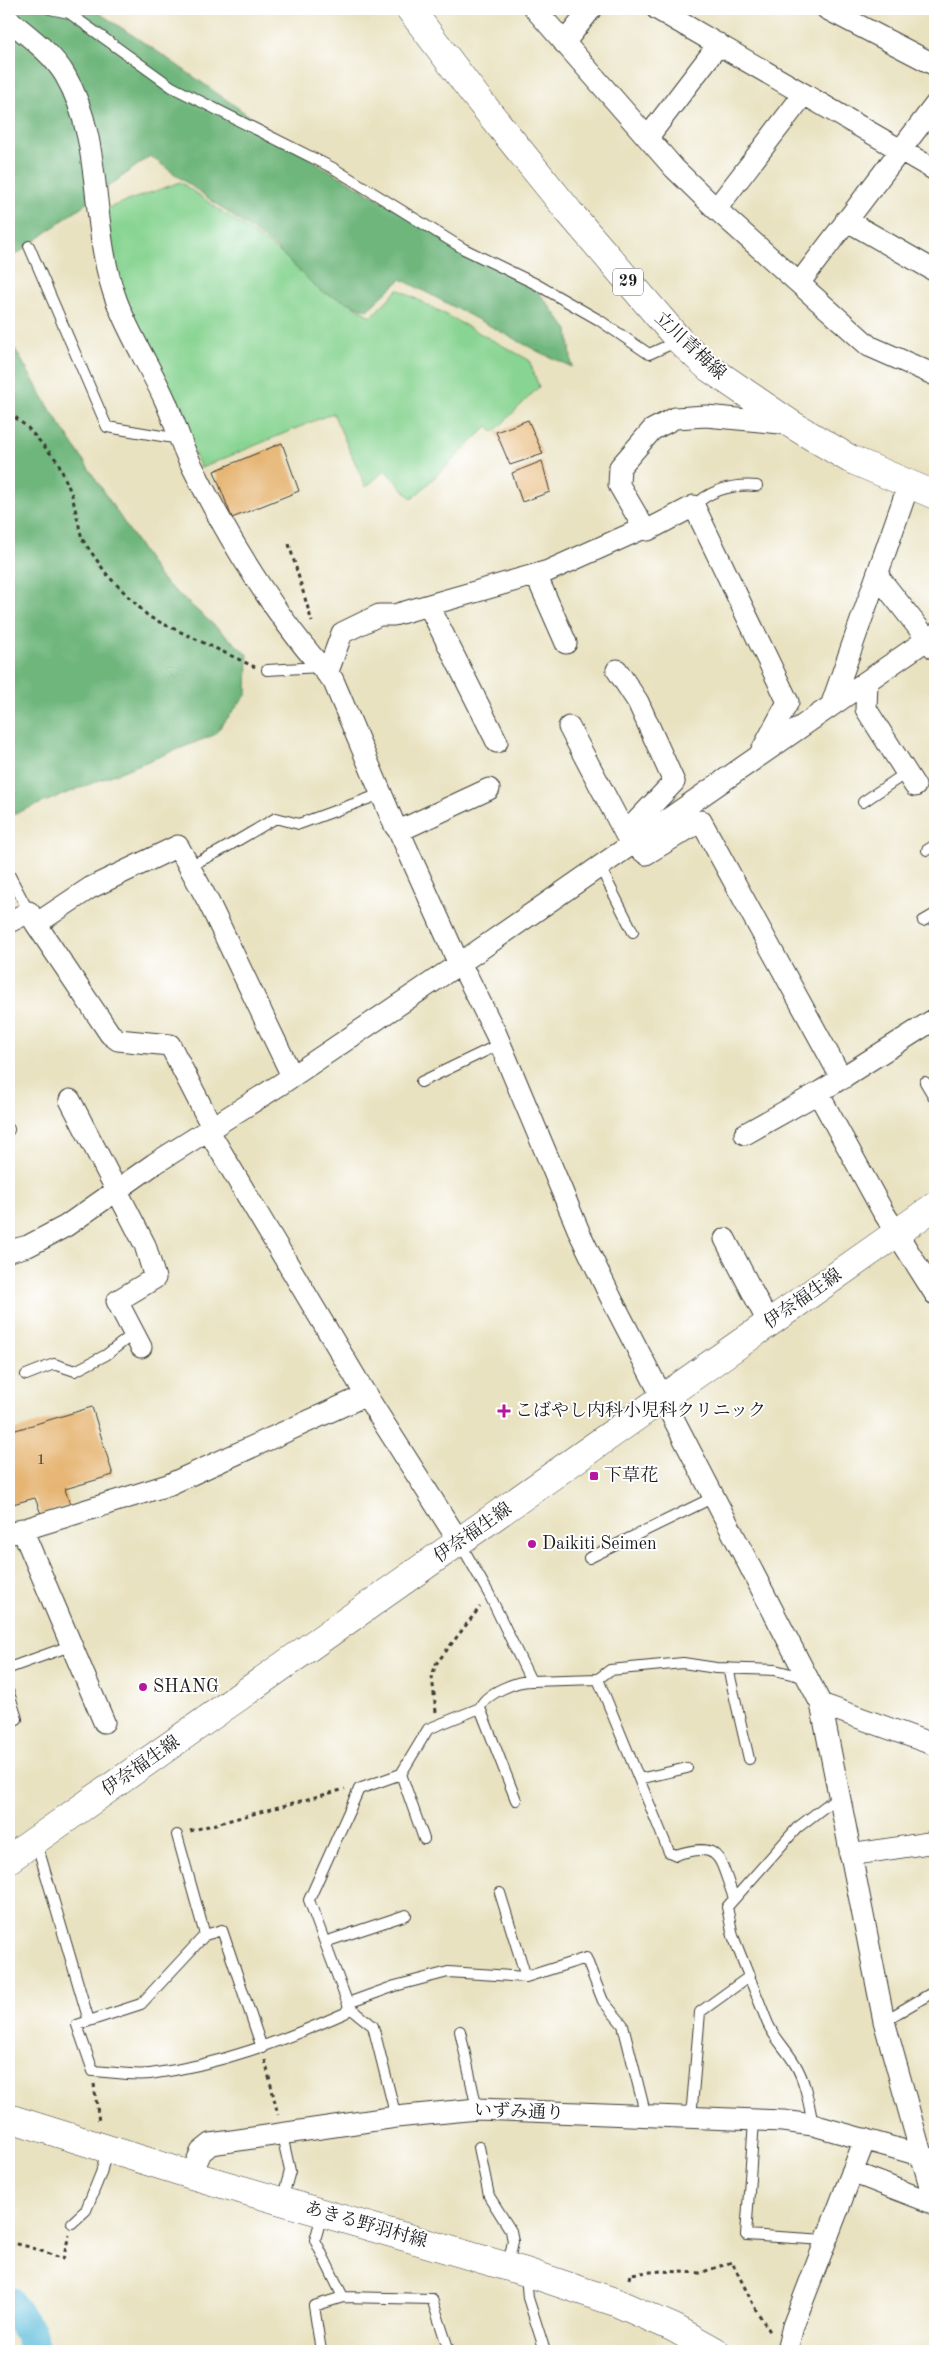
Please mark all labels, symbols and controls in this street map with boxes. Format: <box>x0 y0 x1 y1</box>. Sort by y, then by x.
road number: 29 <box>613 268 643 296</box>
street label: 立川青梅線 <box>651 307 730 383</box>
street label: 伊奈福生線 <box>760 1264 845 1332</box>
place label: こばやし内科小児科クリニック <box>515 1400 766 1420</box>
marker: こばやし内科小児科クリニック <box>497 1404 511 1418</box>
house number: 1 <box>37 1453 45 1468</box>
place label: 下草花 <box>604 1465 658 1485</box>
marker: 下草花 <box>588 1470 600 1482</box>
street label: 伊奈福生線 <box>430 1498 515 1566</box>
place label: Daikiti Seimen <box>542 1535 657 1553</box>
marker: Daikiti Seimen <box>526 1538 538 1550</box>
place label: SHANG <box>153 1678 219 1696</box>
marker: SHANG <box>137 1681 149 1693</box>
street label: 伊奈福生線 <box>98 1731 183 1799</box>
street label: いずみ通り <box>474 2099 564 2123</box>
street label: あきる野羽村線 <box>303 2197 430 2251</box>

